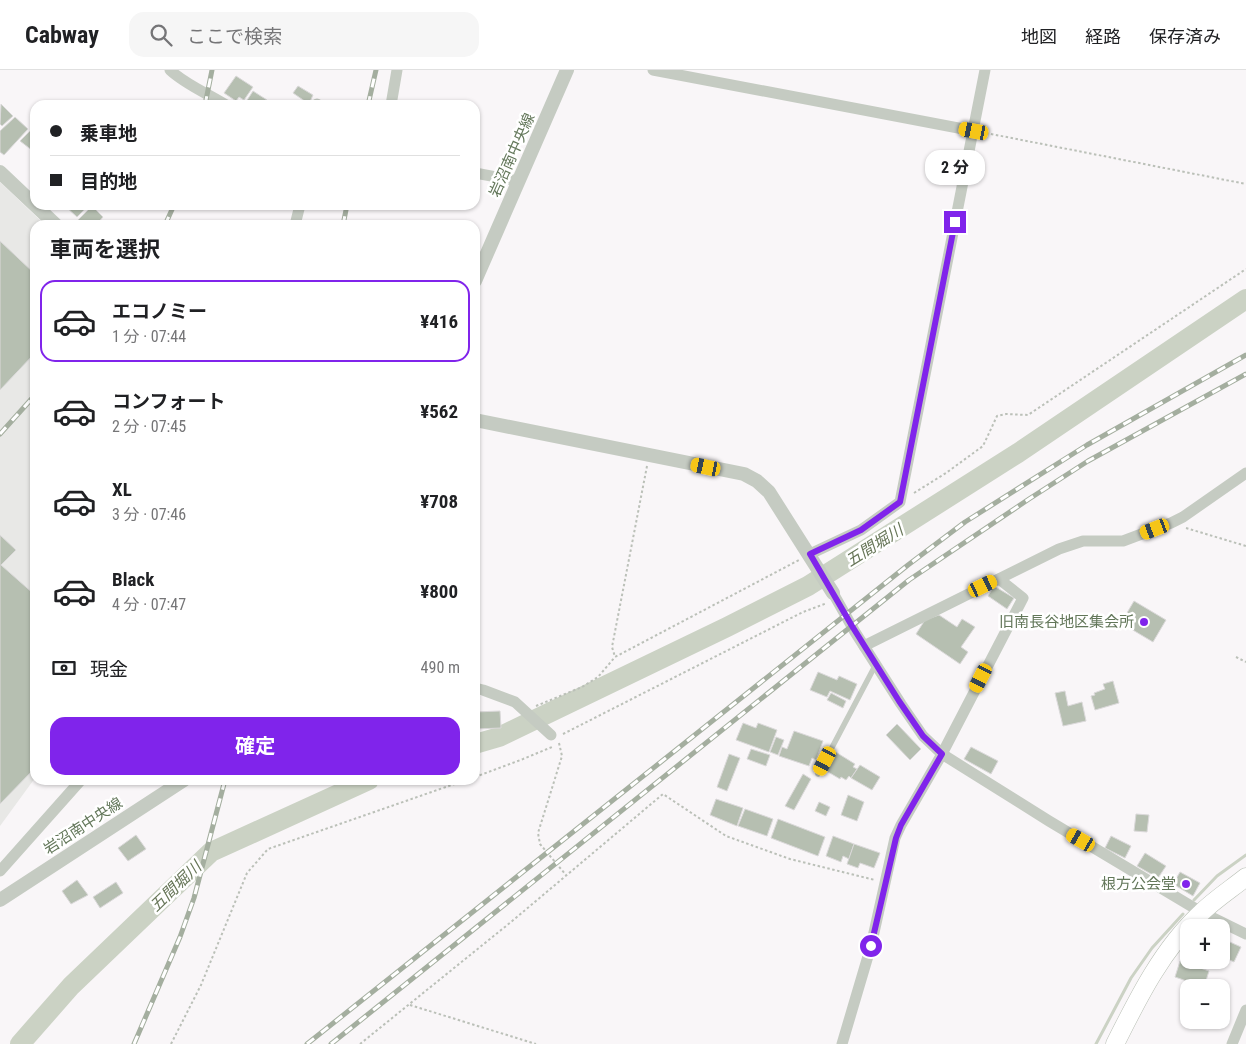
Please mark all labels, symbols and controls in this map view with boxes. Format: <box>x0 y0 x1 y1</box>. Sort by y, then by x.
search box <box>129 12 479 57</box>
text: Cabway <box>25 21 99 49</box>
icon: search <box>147 21 175 49</box>
text: ここで検索 <box>187 25 282 48</box>
text: 地図 <box>1021 26 1057 47</box>
text: 経路 <box>1085 26 1121 47</box>
text: 保存済み <box>1149 26 1221 47</box>
street label: 岩沼南中央線 <box>485 110 539 200</box>
car <box>957 121 990 141</box>
text: 乗車地 <box>80 122 137 145</box>
callout: 2 分 <box>925 150 985 184</box>
text: 2 分 <box>941 158 969 177</box>
text: 目的地 <box>80 170 137 193</box>
route end <box>944 211 966 233</box>
text: 車両を選択 <box>50 237 160 262</box>
icon: car <box>52 299 97 344</box>
text: エコノミー <box>112 300 207 323</box>
text: ¥416 <box>420 310 458 333</box>
text: 1 分 · 07:44 <box>112 327 186 346</box>
icon: car <box>52 389 97 434</box>
text: コンフォート <box>112 390 225 413</box>
text: ¥562 <box>420 400 458 423</box>
text: 2 分 · 07:45 <box>112 417 186 436</box>
car <box>689 457 722 477</box>
text: XL <box>112 478 132 501</box>
icon: car <box>52 479 97 524</box>
text: ¥708 <box>420 490 458 513</box>
text: 3 分 · 07:46 <box>112 505 186 524</box>
car <box>1138 517 1171 541</box>
water label: 五間堀川 <box>842 519 908 570</box>
text: Black <box>112 568 154 591</box>
icon: car <box>52 569 97 614</box>
car <box>966 573 999 599</box>
text: ¥800 <box>420 580 458 603</box>
text: 4 分 · 07:47 <box>112 595 186 614</box>
place label: 旧南長谷地区集会所 <box>999 613 1134 631</box>
marker: 旧南長谷地区集会所 <box>1138 616 1150 628</box>
icon: cash <box>50 654 78 682</box>
text: 現金 <box>90 658 128 681</box>
text: 490 m <box>421 658 460 677</box>
car <box>967 661 994 695</box>
button: 確定 <box>50 717 460 775</box>
car <box>811 744 838 778</box>
street label: 岩沼南中央線 <box>40 794 126 858</box>
car <box>1064 826 1097 854</box>
water label: 五間堀川 <box>146 856 206 915</box>
place label: 根方公会堂 <box>1101 875 1176 893</box>
marker: 根方公会堂 <box>1180 878 1192 890</box>
map controls <box>1180 919 1230 1029</box>
button: + <box>1180 919 1230 969</box>
route start <box>860 935 882 957</box>
button: − <box>1180 979 1230 1029</box>

